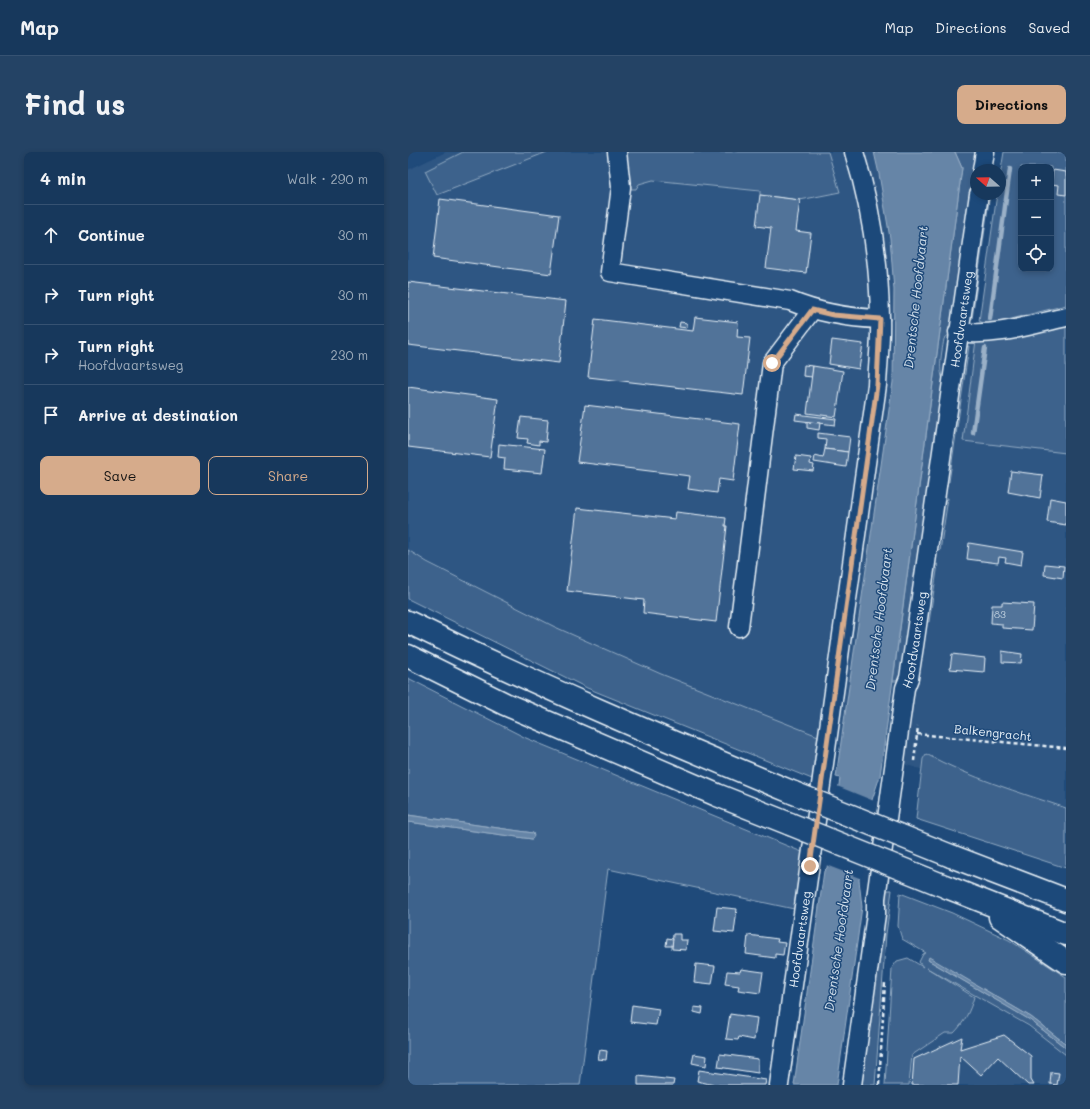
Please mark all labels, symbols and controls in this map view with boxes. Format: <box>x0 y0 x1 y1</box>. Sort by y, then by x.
text: Map <box>20 15 59 40</box>
text: Map <box>885 18 913 37</box>
text: Directions <box>935 18 1006 37</box>
text: Saved <box>1028 18 1070 37</box>
button: Directions <box>957 85 1066 124</box>
text: Find us <box>24 86 125 122</box>
north arrow <box>970 164 1006 200</box>
map controls <box>1018 164 1054 272</box>
button: + <box>1018 164 1054 200</box>
text: 4 min <box>40 167 86 189</box>
text: Walk · 290 m <box>287 170 368 187</box>
button: − <box>1018 200 1054 236</box>
icon: ahead <box>40 224 62 246</box>
text: Continue <box>78 225 145 245</box>
water label: Drentsche Hoofdvaart <box>899 225 931 369</box>
text: 30 m <box>338 226 368 243</box>
button: locate <box>1018 236 1054 272</box>
street label: Hoofdvaartsweg <box>946 270 976 368</box>
icon: right <box>40 284 62 306</box>
text: Turn right <box>78 285 155 305</box>
text: 30 m <box>338 286 368 303</box>
text: Turn right <box>78 336 155 356</box>
icon: right <box>40 344 62 366</box>
text: 230 m <box>331 346 368 363</box>
route start <box>763 354 781 372</box>
text: Hoofdvaartsweg <box>78 356 183 373</box>
icon: arrive <box>40 404 62 426</box>
text: Arrive at destination <box>78 405 238 425</box>
button: Save <box>40 456 200 495</box>
button: Share <box>208 456 368 495</box>
water label: Drentsche Hoofdvaart <box>861 547 895 691</box>
street label: Hoofdvaartsweg <box>898 591 930 690</box>
house number: 83 <box>994 607 1006 621</box>
street label: Balkengracht <box>953 720 1033 744</box>
route end <box>801 857 819 875</box>
water label: Drentsche Hoofdvaart <box>820 868 856 1012</box>
street label: Hoofdvaartsweg <box>785 890 814 989</box>

